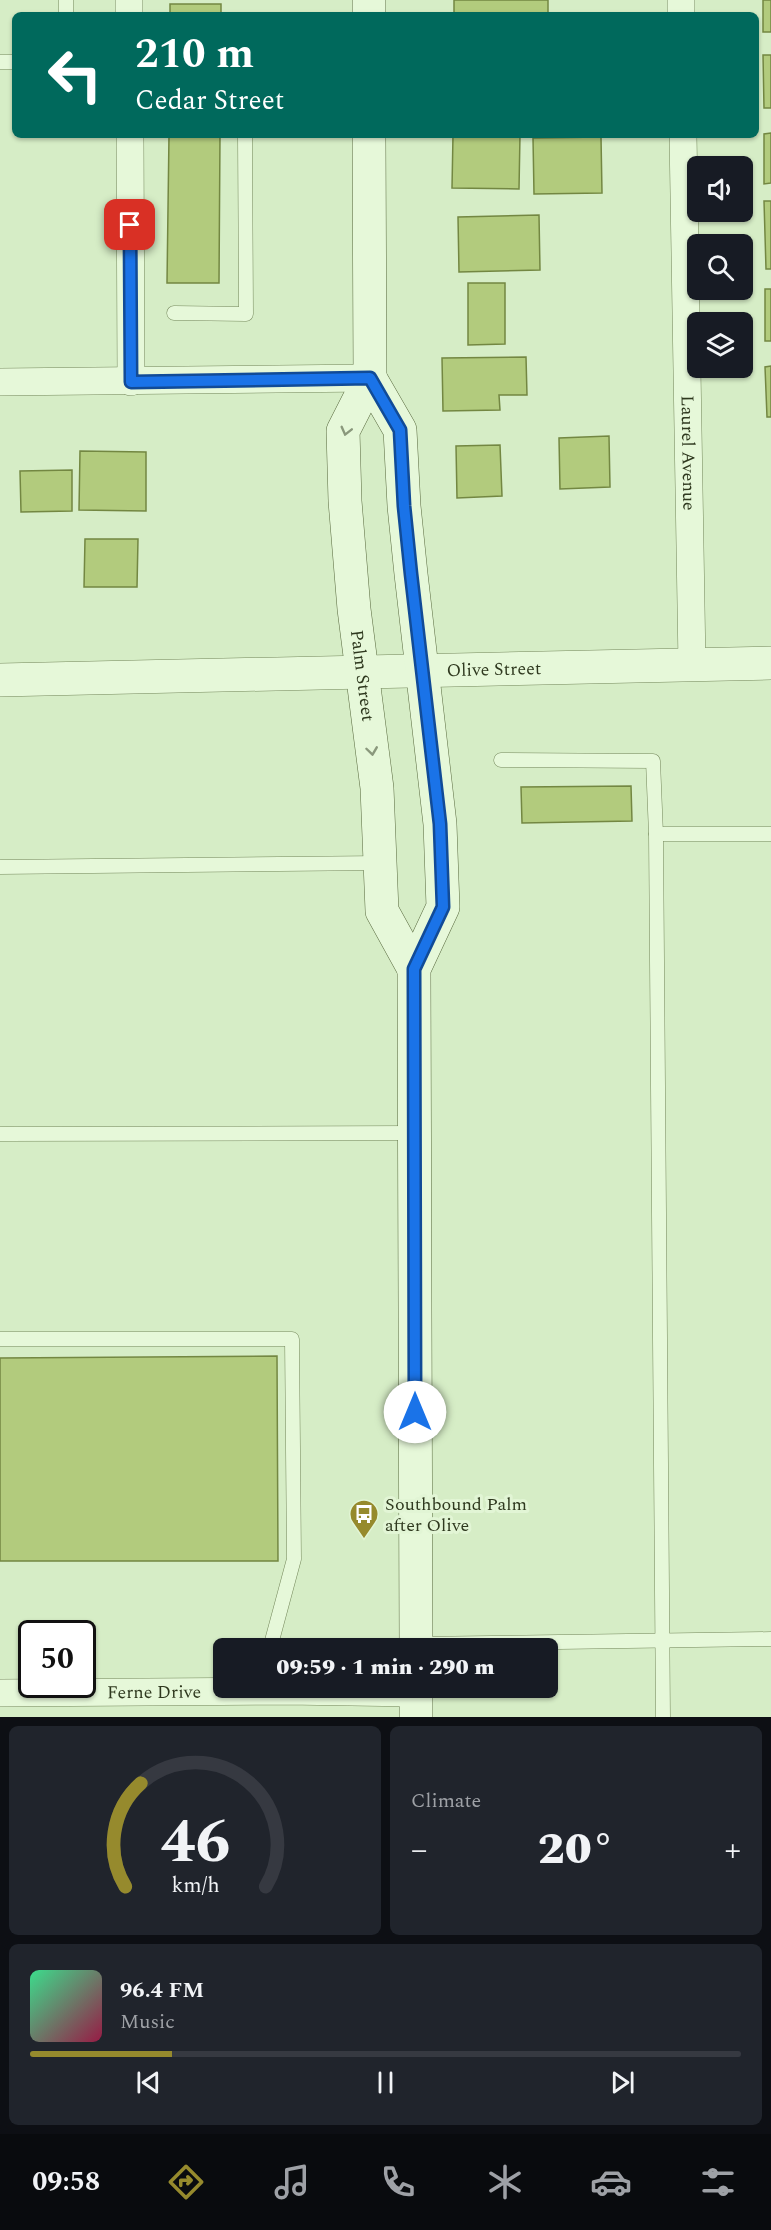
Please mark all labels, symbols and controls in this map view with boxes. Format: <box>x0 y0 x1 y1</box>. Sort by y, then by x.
text: 210 m <box>135 23 254 86</box>
icon: left <box>36 36 114 114</box>
text: Cedar Street <box>135 80 284 122</box>
map controls <box>687 156 753 378</box>
button: sound <box>687 156 753 222</box>
pin <box>104 199 155 250</box>
icon: arrive <box>113 208 146 241</box>
button: search <box>687 234 753 300</box>
button: layers <box>687 312 753 378</box>
street label: Laurel Avenue <box>673 395 702 511</box>
one-way arrow <box>340 426 353 436</box>
street label: Palm Street <box>343 628 381 723</box>
street label: Olive Street <box>446 655 541 684</box>
one-way arrow <box>365 746 378 755</box>
position arrow <box>383 1380 447 1444</box>
place label: Southbound Palm after Olive <box>385 1491 527 1539</box>
bus stop icon: Southbound Palm after Olive <box>348 1498 380 1540</box>
speed limit sign: 50 <box>18 1620 96 1698</box>
text: 09:59 · 1 min · 290 m <box>276 1651 495 1684</box>
street label: Ferne Drive <box>107 1679 201 1706</box>
text: Climate <box>411 1786 481 1816</box>
text: 46 <box>160 1795 230 1890</box>
text: 20° <box>538 1815 614 1884</box>
text: − <box>411 1825 428 1875</box>
text: + <box>724 1825 741 1875</box>
text: km/h <box>171 1870 219 1903</box>
text: 96.4 FM <box>120 1974 204 2007</box>
text: Music <box>120 2007 175 2037</box>
icon: previous <box>132 2066 165 2099</box>
icon: pause <box>369 2066 402 2099</box>
icon: next <box>606 2066 639 2099</box>
text: 09:58 <box>32 2161 100 2203</box>
icon: directions <box>165 2161 207 2203</box>
icon: music <box>271 2161 313 2203</box>
icon: phone <box>377 2161 419 2203</box>
icon: climate <box>484 2161 526 2203</box>
icon: car <box>590 2161 632 2203</box>
icon: filters <box>697 2161 739 2203</box>

